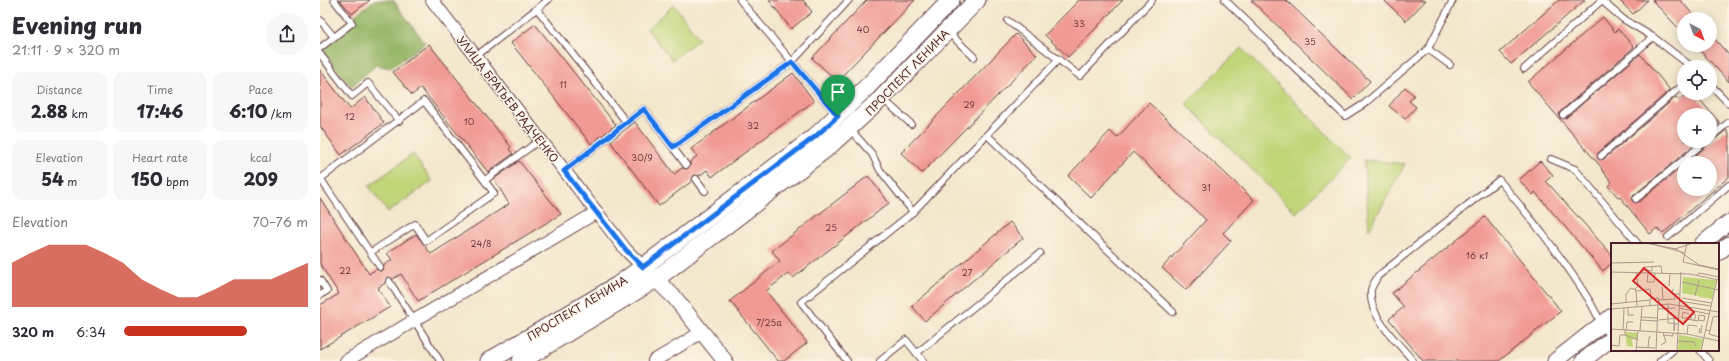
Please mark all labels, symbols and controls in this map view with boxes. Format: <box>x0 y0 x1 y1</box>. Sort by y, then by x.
text: Evening run <box>12 8 142 41</box>
north arrow <box>1677 12 1717 52</box>
map controls <box>1677 12 1717 196</box>
button: share <box>266 13 308 55</box>
house number: 33 <box>1073 16 1085 30</box>
house number: 40 <box>857 22 870 36</box>
street label: ПРОСПЕКТ ЛЕНИНА <box>861 24 953 119</box>
street label: УЛИЦА БРАТЬЕВ РАДЧЕНКО <box>453 32 563 166</box>
house number: 35 <box>1304 34 1316 48</box>
text: 21:11 · 9 × 320 m <box>12 40 120 59</box>
button: locate <box>1677 60 1717 100</box>
pin <box>821 75 855 116</box>
house number: 11 <box>559 77 567 91</box>
text: Distance <box>36 81 82 98</box>
text: Time <box>147 81 173 98</box>
text: Pace <box>248 81 273 98</box>
icon: arrive <box>827 81 849 103</box>
house number: 29 <box>963 97 975 111</box>
text: 2.88 <box>31 98 68 124</box>
text: 17:46 <box>137 98 183 124</box>
text: 6:10 <box>229 98 267 124</box>
text: km <box>68 105 88 122</box>
text: /km <box>267 105 292 122</box>
button: + <box>1677 108 1717 148</box>
house number: 12 <box>345 109 355 123</box>
house number: 10 <box>464 114 475 128</box>
house number: 32 <box>747 118 759 132</box>
text: Elevation <box>36 149 83 166</box>
text: Heart rate <box>132 149 188 166</box>
text: kcal <box>250 149 272 166</box>
house number: 30/9 <box>631 150 653 164</box>
button: − <box>1677 156 1717 196</box>
text: 54 <box>41 166 64 192</box>
text: 150 <box>131 166 163 192</box>
text: 209 <box>243 166 278 192</box>
text: m <box>64 173 77 190</box>
text: bpm <box>163 173 189 190</box>
house number: 31 <box>1201 180 1211 194</box>
text: Elevation <box>12 212 68 231</box>
text: 70–76 m <box>252 212 308 231</box>
house number: 25 <box>825 220 837 234</box>
house number: 24/8 <box>470 236 492 250</box>
inset map <box>1611 243 1719 351</box>
house number: 16 к1 <box>1466 248 1488 262</box>
house number: 22 <box>339 263 351 277</box>
house number: 27 <box>961 265 973 279</box>
street label: ПРОСПЕКТ ЛЕНИНА <box>524 271 631 345</box>
house number: 7/25а <box>756 315 782 329</box>
text: 320 m <box>12 322 54 341</box>
text: 6:34 <box>76 322 106 341</box>

